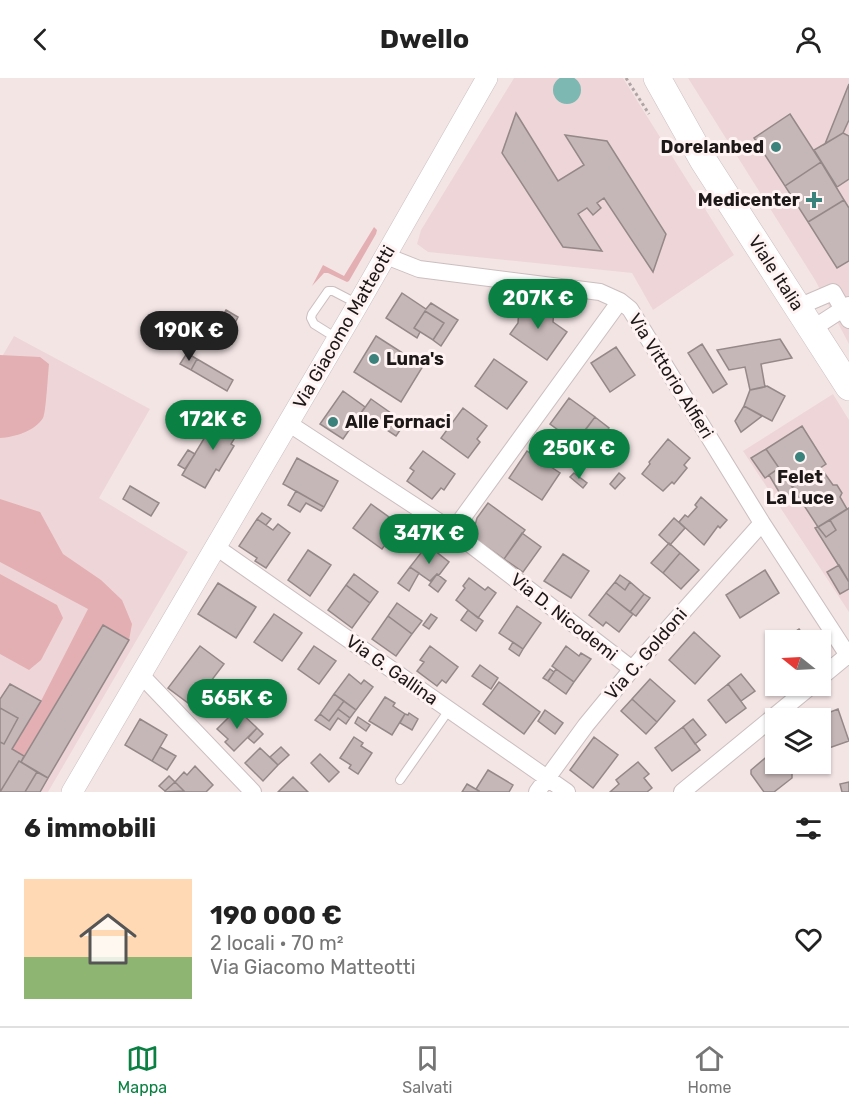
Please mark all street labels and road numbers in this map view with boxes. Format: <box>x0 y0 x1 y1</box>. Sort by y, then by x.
street label: Viale Italia <box>744 231 808 315</box>
street label: Via Giacomo Matteotti <box>288 241 400 413</box>
street label: Via Vittorio Alfieri <box>624 309 718 443</box>
street label: Via D. Nicodemi <box>506 568 622 666</box>
street label: Via C. Goldoni <box>600 604 692 704</box>
street label: Via G. Gallina <box>342 630 442 710</box>

